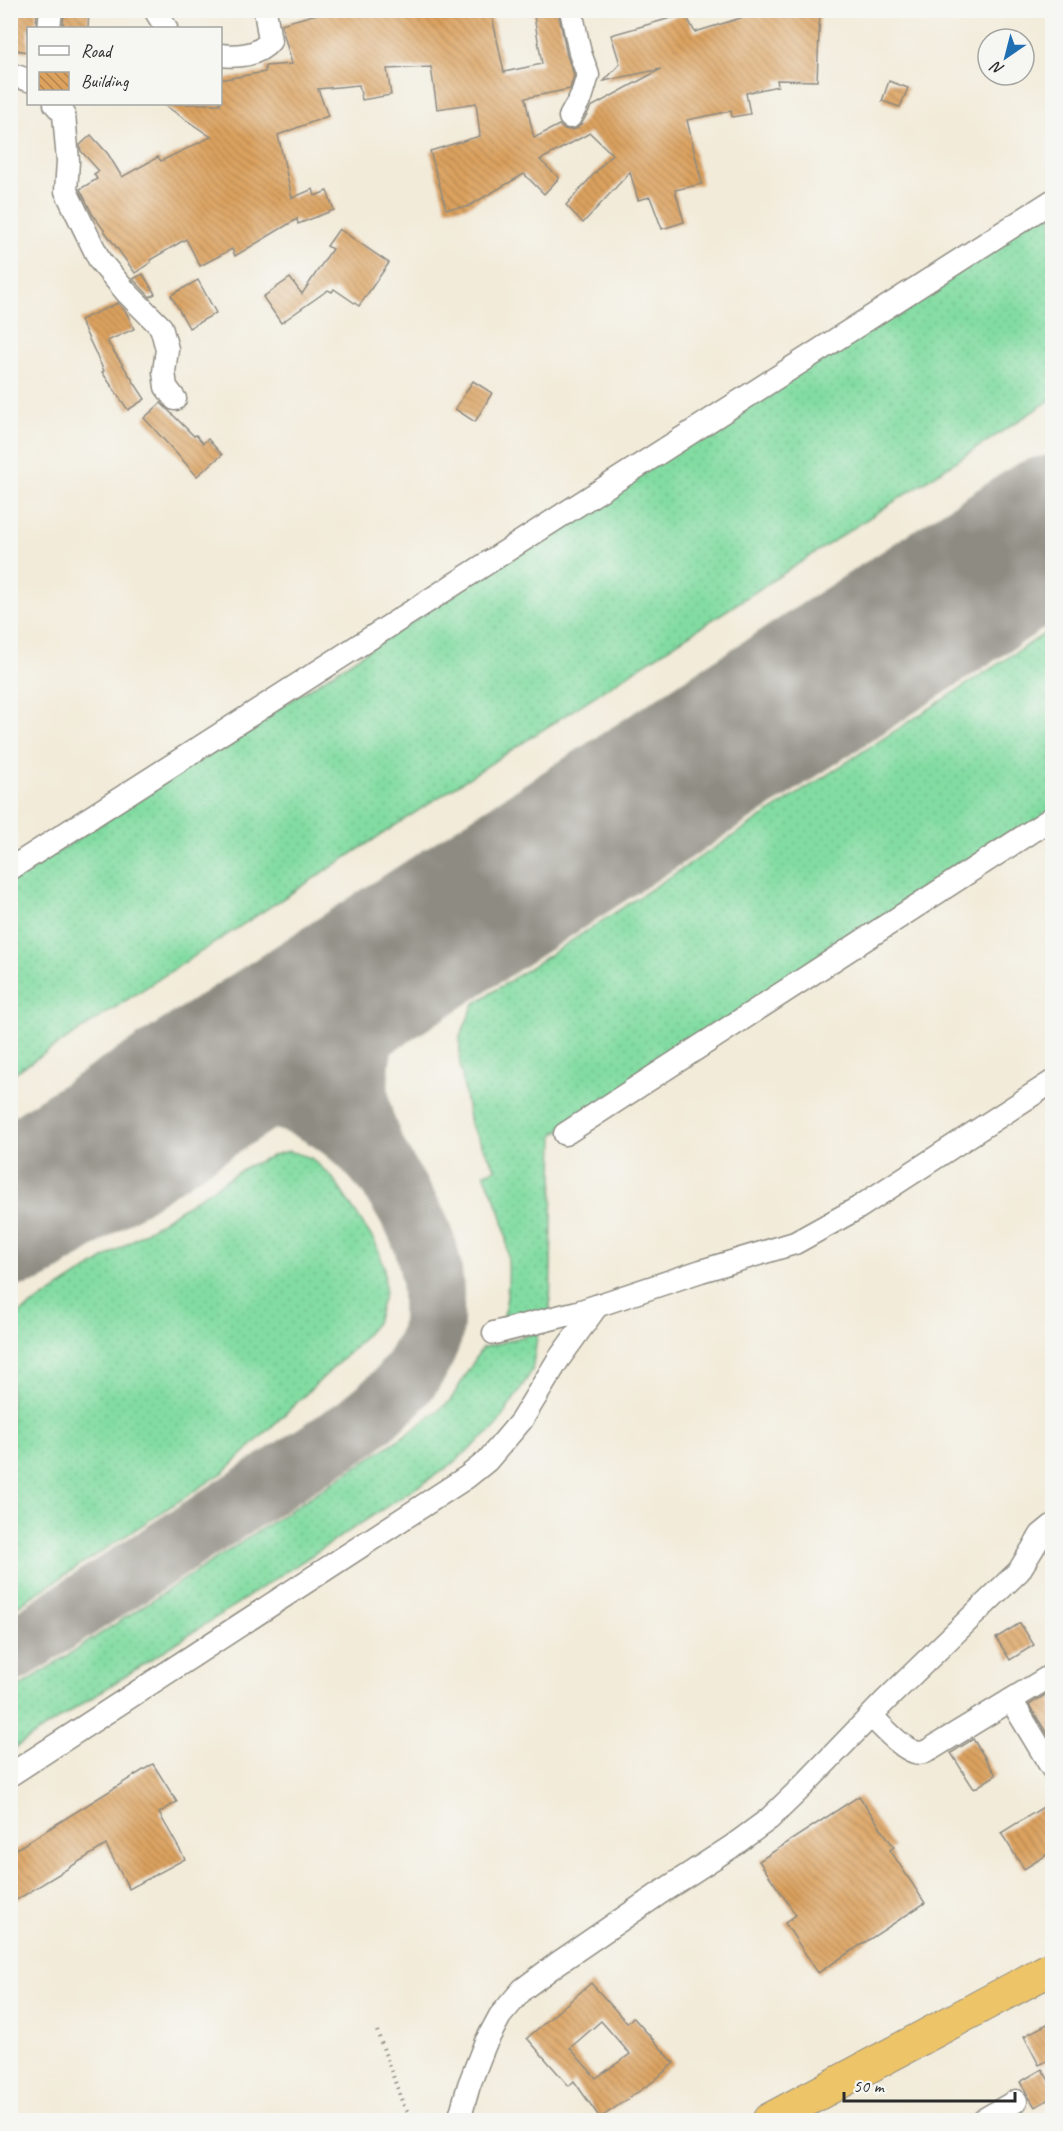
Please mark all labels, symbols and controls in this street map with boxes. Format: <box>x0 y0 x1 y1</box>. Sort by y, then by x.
legend <box>27 27 222 105</box>
north arrow <box>976 27 1036 87</box>
text: Road <box>81 40 114 62</box>
text: N <box>986 56 1008 80</box>
text: Building <box>81 70 130 92</box>
scale bar <box>844 2065 1015 2103</box>
text: 50 m <box>853 2075 886 2097</box>

